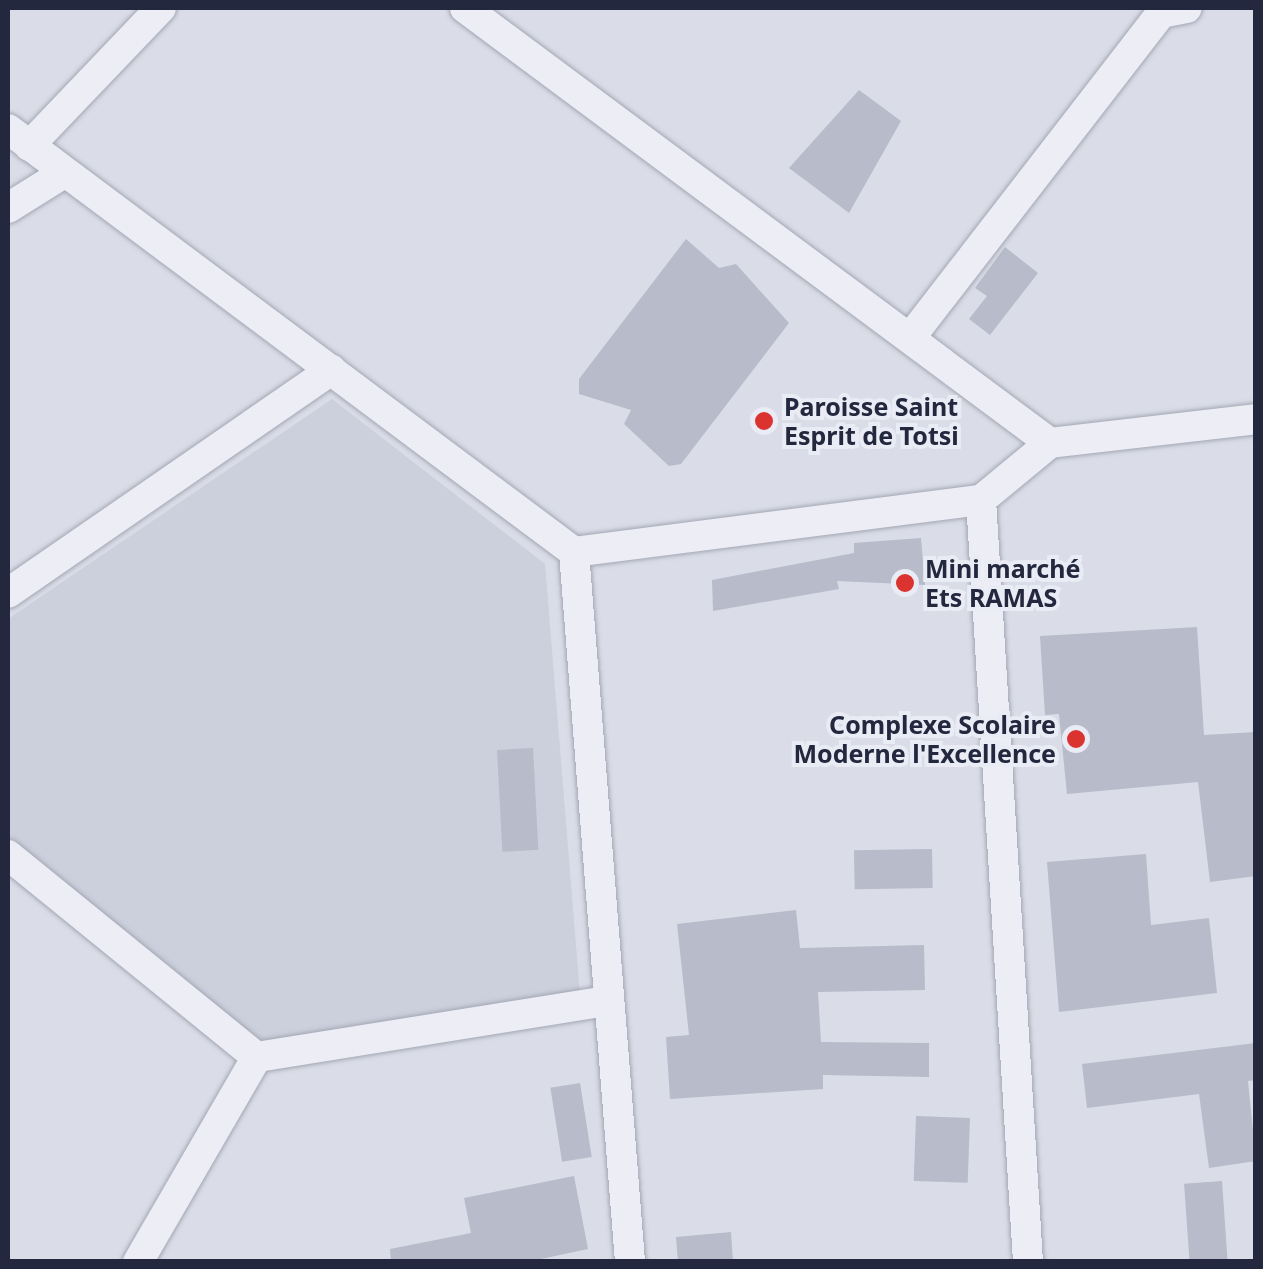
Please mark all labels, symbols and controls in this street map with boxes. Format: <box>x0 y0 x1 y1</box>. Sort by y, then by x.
place label: Paroisse Saint Esprit de Totsi <box>784 392 959 451</box>
marker: Paroisse Saint Esprit de Totsi <box>753 410 775 432</box>
place label: Mini marché Ets RAMAS <box>925 554 1080 613</box>
marker: Mini marché Ets RAMAS <box>894 572 916 594</box>
place label: Complexe Scolaire Moderne l'Excellence <box>793 710 1056 769</box>
marker: Complexe Scolaire Moderne l'Excellence <box>1065 728 1087 750</box>

